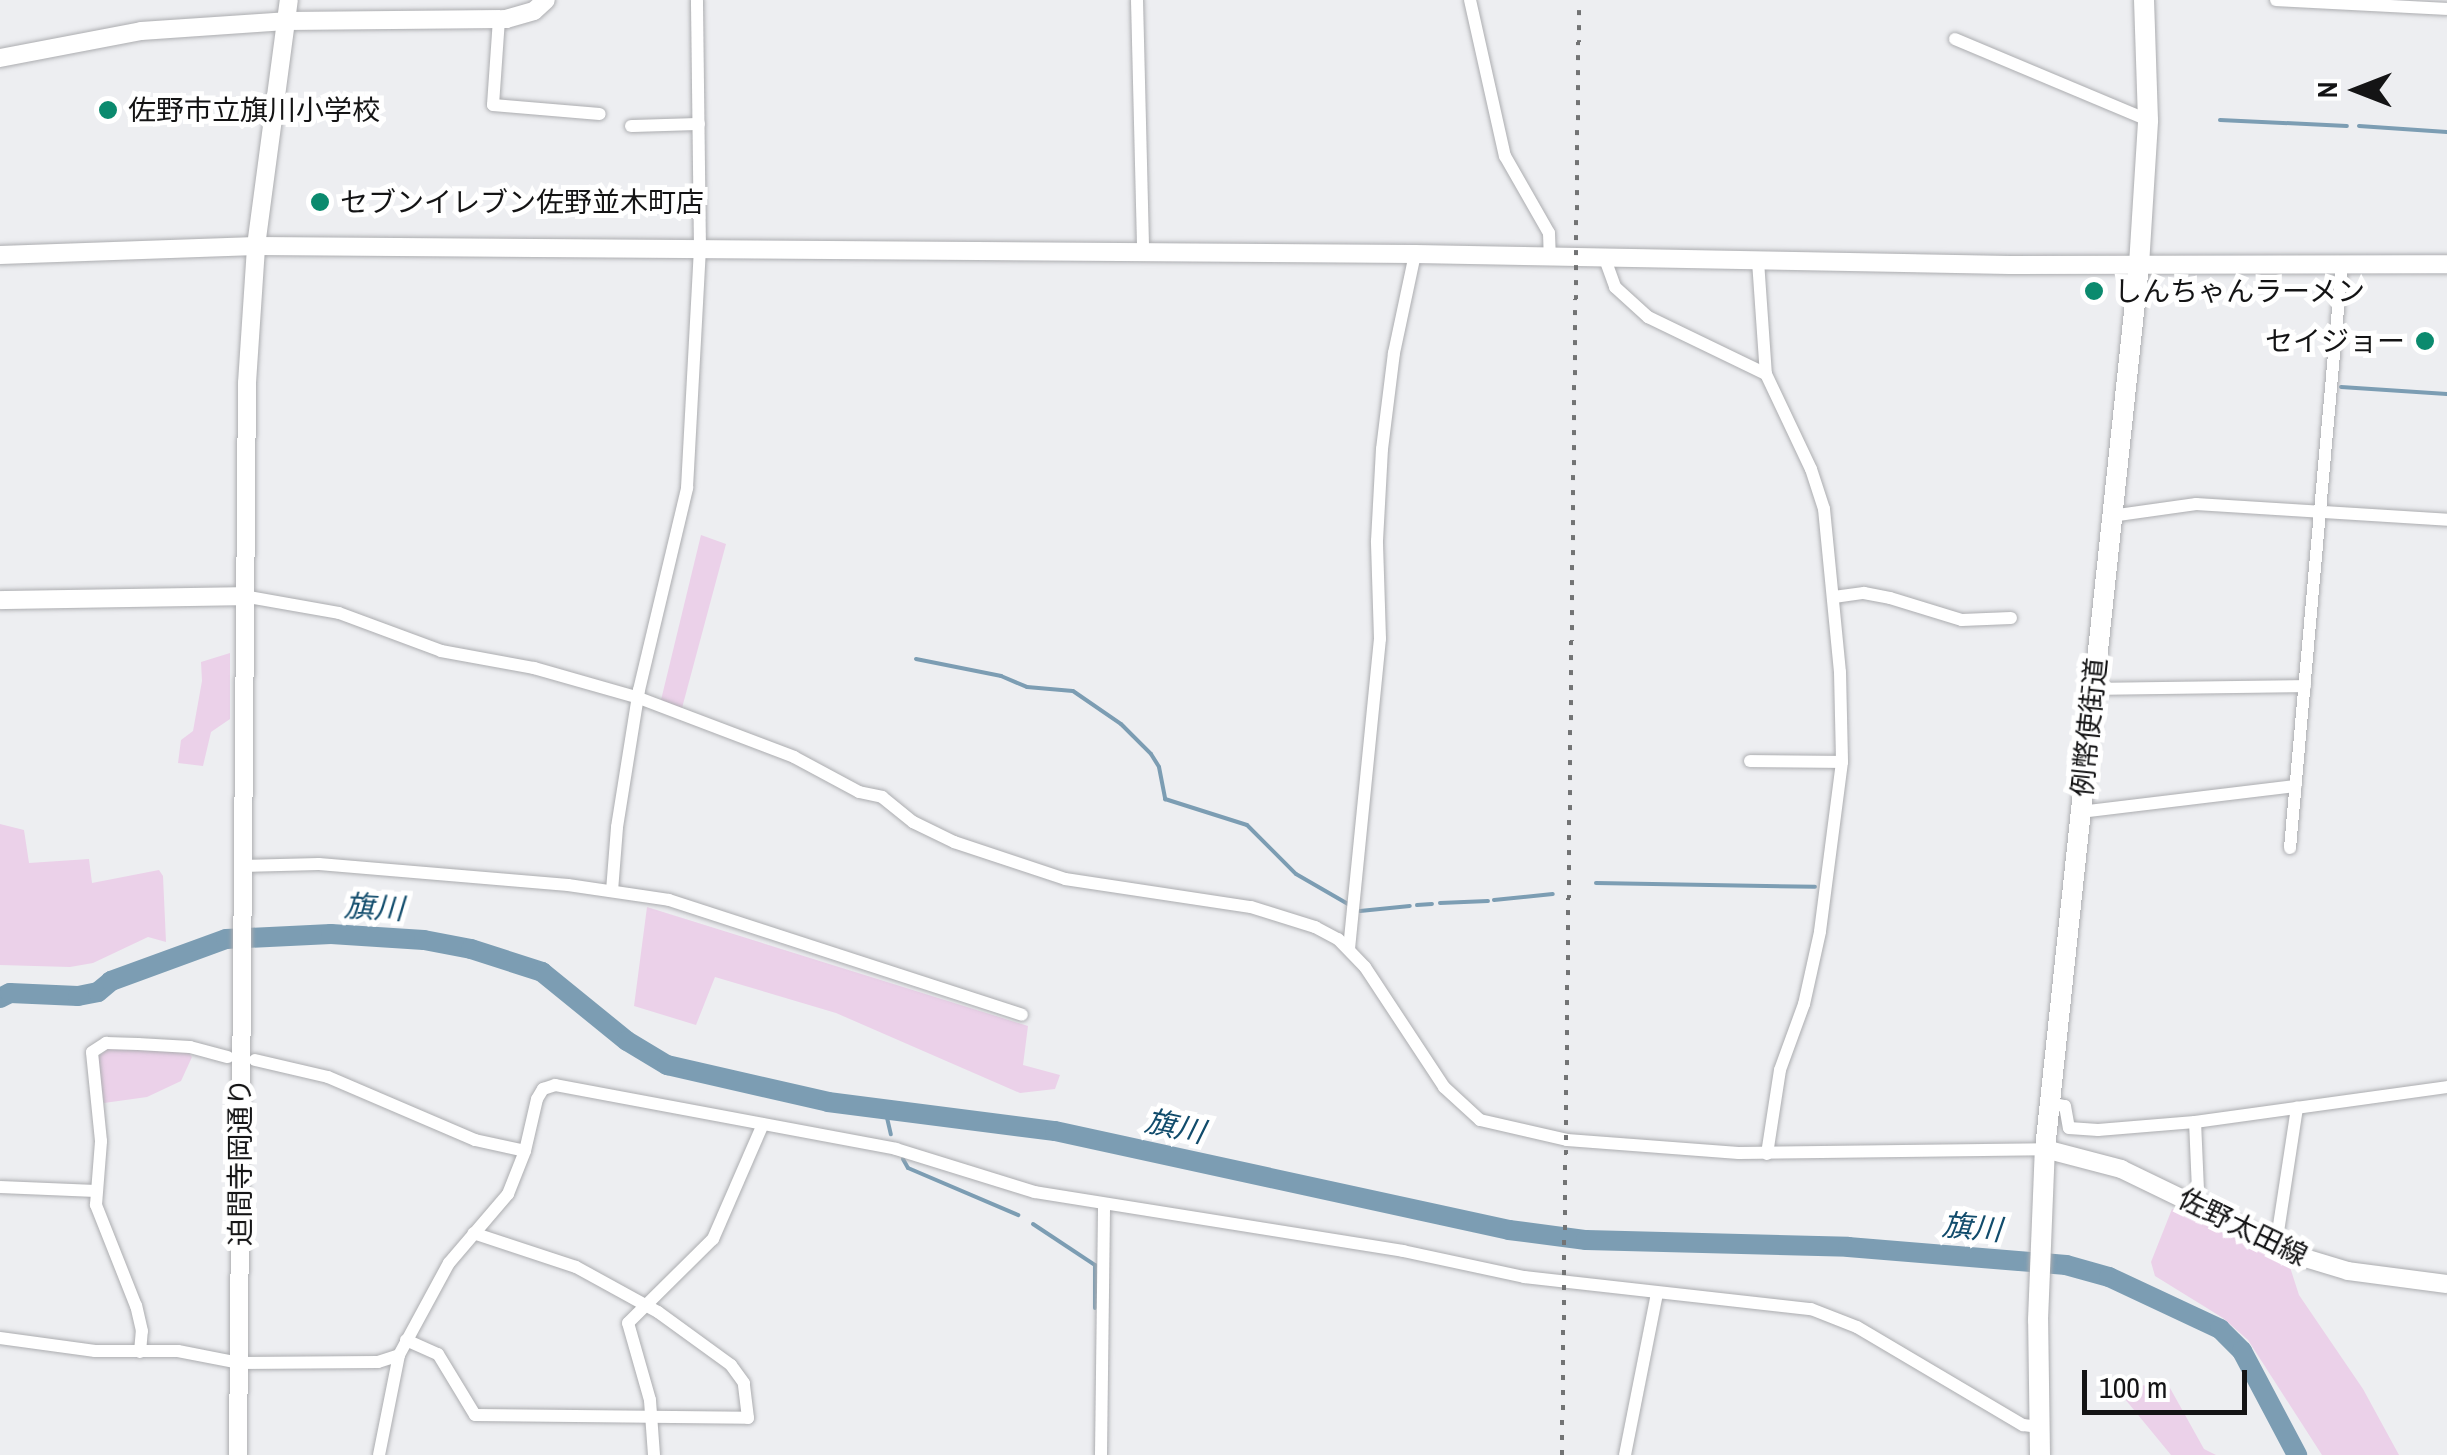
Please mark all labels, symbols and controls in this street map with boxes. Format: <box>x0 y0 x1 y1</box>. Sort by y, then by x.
north arrow <box>2307 40 2407 140</box>
text: N <box>2308 82 2346 98</box>
place label: 佐野市立旗川小学校 <box>128 93 380 127</box>
marker: 佐野市立旗川小学校 <box>97 99 119 121</box>
place label: セブンイレブン佐野並木町店 <box>340 185 704 219</box>
marker: セブンイレブン佐野並木町店 <box>309 191 331 213</box>
place label: しんちゃんラーメン <box>2114 274 2366 308</box>
marker: しんちゃんラーメン <box>2083 280 2105 302</box>
place label: セイジョー <box>2265 324 2405 358</box>
marker: セイジョー <box>2414 330 2436 352</box>
street label: 例幣使街道 <box>2065 656 2113 798</box>
water label: 旗川 <box>343 887 405 927</box>
street label: 迫間寺岡通り <box>223 1078 257 1246</box>
water label: 旗川 <box>1142 1102 1208 1150</box>
street label: 佐野太田線 <box>2173 1181 2313 1273</box>
water label: 旗川 <box>1941 1206 2003 1248</box>
scale bar <box>2087 1350 2252 1412</box>
text: 100 m <box>2099 1367 2167 1407</box>

